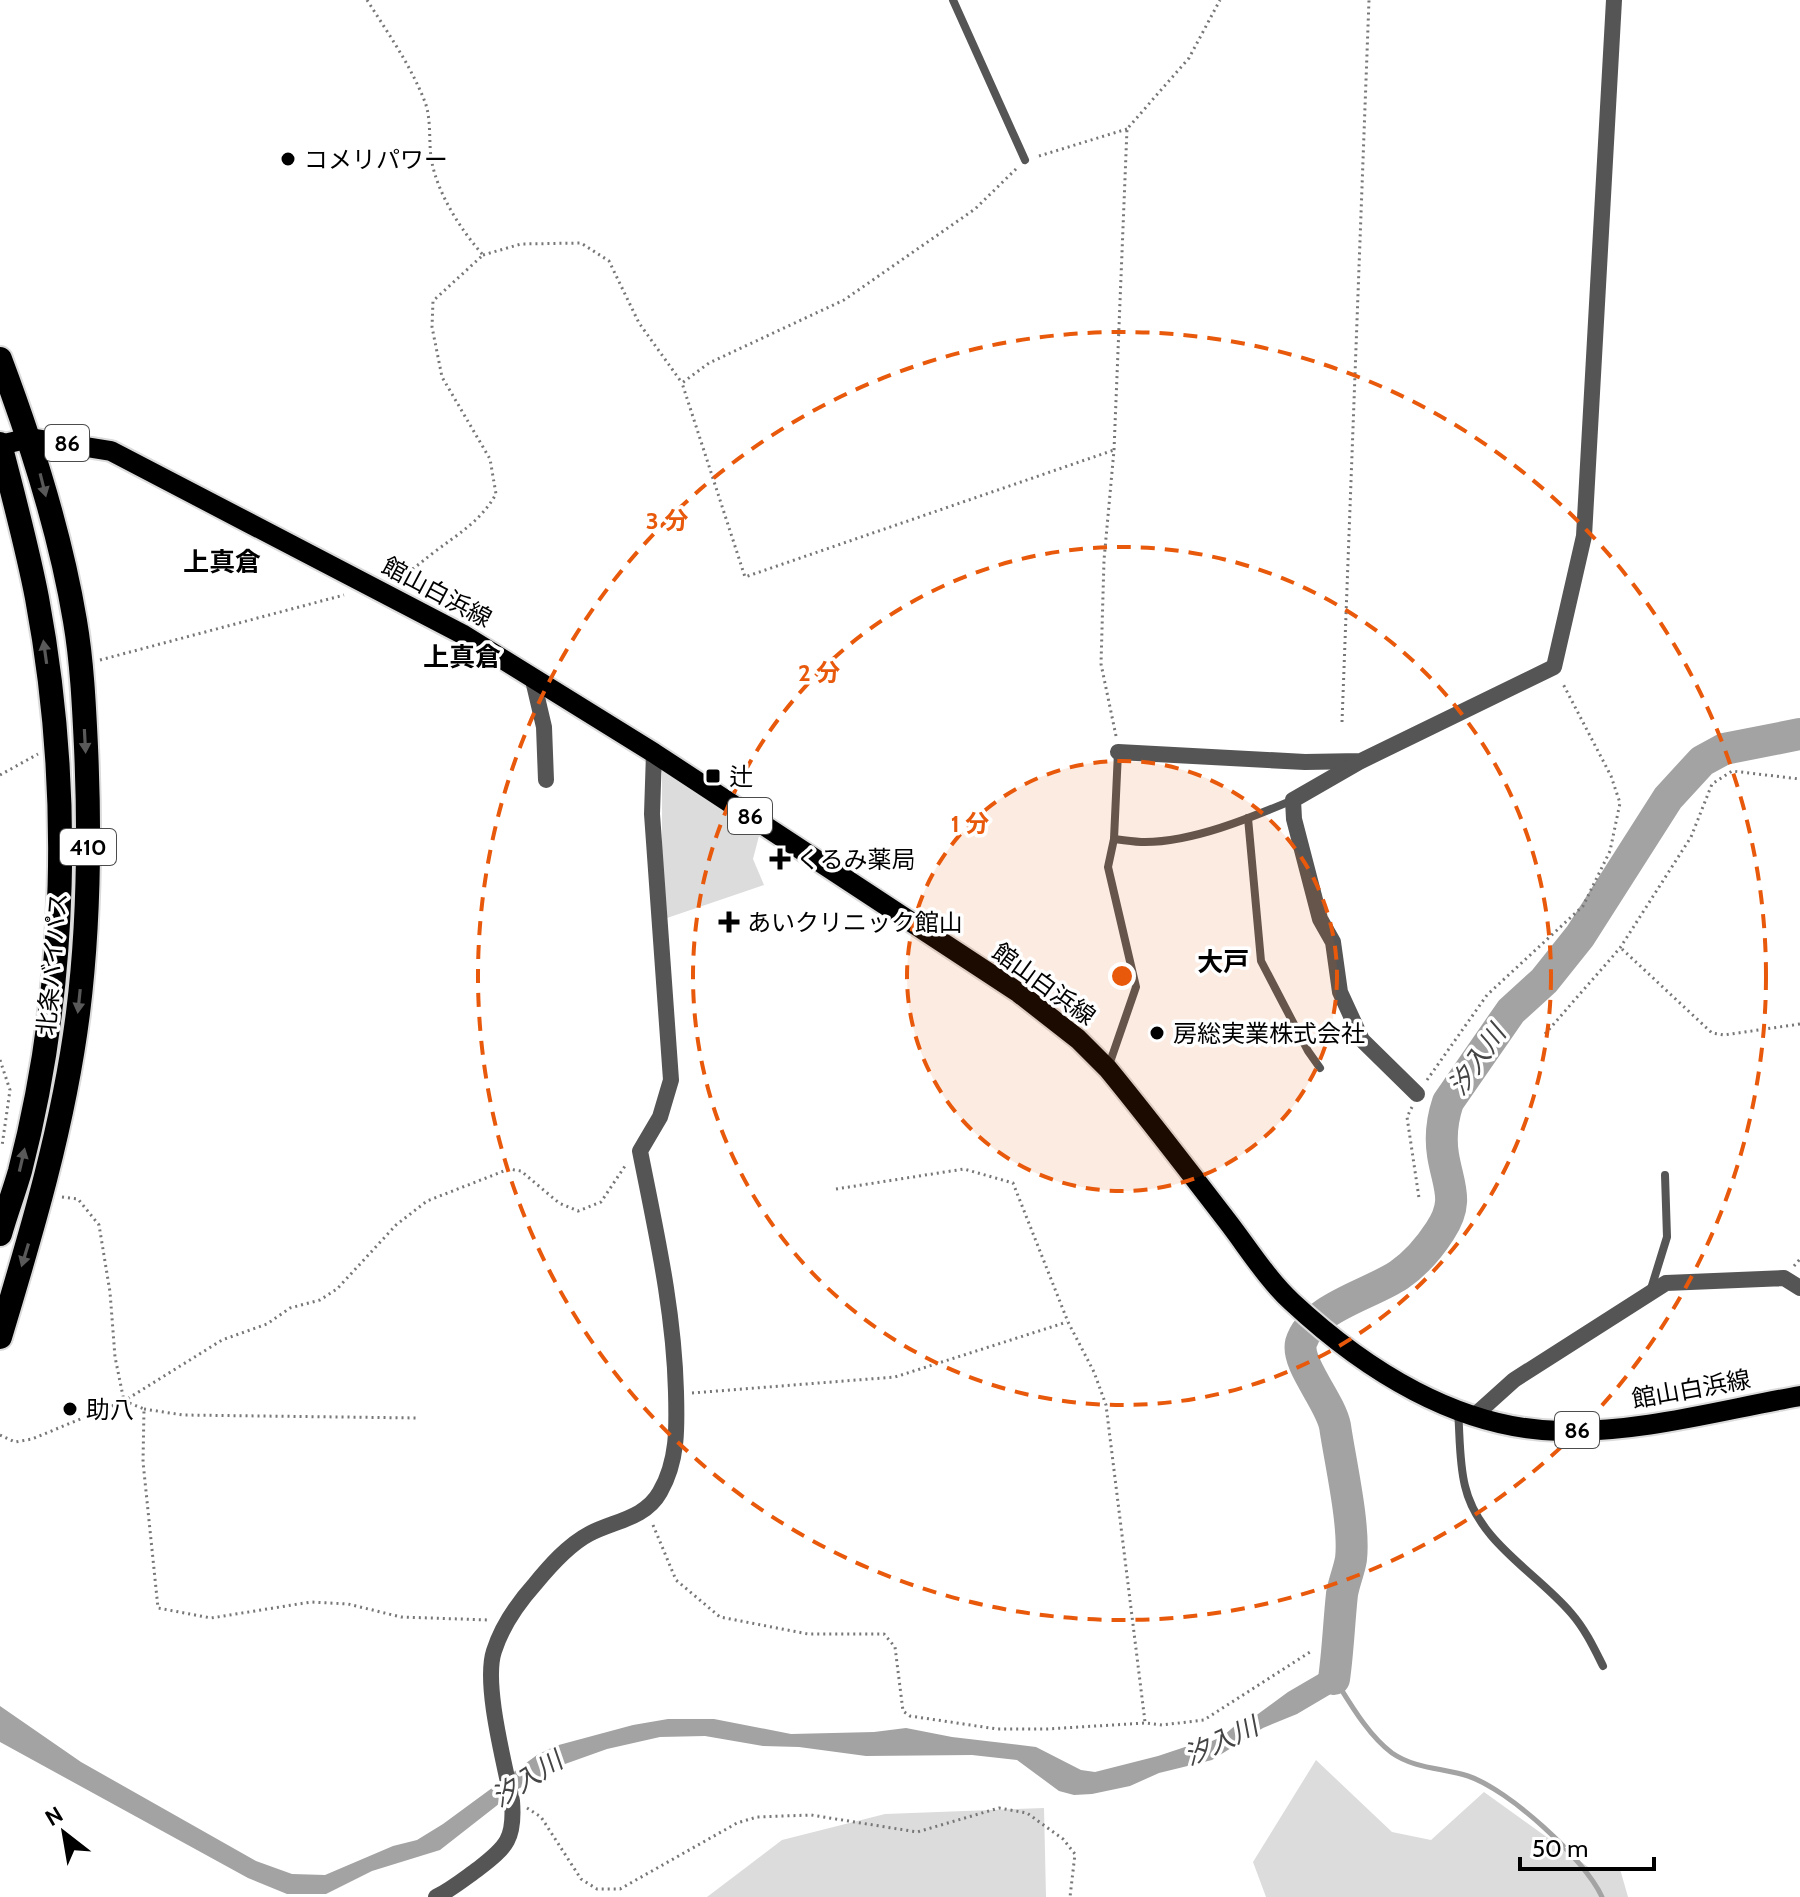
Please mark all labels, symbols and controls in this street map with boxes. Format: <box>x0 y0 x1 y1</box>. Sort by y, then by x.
place label: コメリパワー <box>304 145 448 174</box>
marker: コメリパワー <box>279 150 297 168</box>
road number: 86 <box>45 425 89 461</box>
one-way arrow <box>38 473 50 498</box>
text: 3 分 <box>646 506 688 535</box>
district label: 上真倉 <box>183 546 261 578</box>
street label: 館山白浜線 <box>377 551 497 633</box>
one-way arrow <box>38 639 51 664</box>
district label: 上真倉 <box>423 641 501 673</box>
text: 2 分 <box>798 658 840 687</box>
one-way arrow <box>79 729 92 754</box>
place label: 辻 <box>729 762 753 791</box>
marker: 辻 <box>704 767 722 785</box>
road number: 86 <box>728 798 772 834</box>
text: 1 分 <box>951 809 989 838</box>
road number: 410 <box>60 829 116 865</box>
place label: くるみ薬局 <box>796 845 916 874</box>
marker: くるみ薬局 <box>771 850 789 868</box>
street label: 北条バイパス <box>31 891 73 1037</box>
place label: あいクリニック館山 <box>747 908 963 937</box>
marker: あいクリニック館山 <box>718 911 740 933</box>
street label: 館山白浜線 <box>987 937 1101 1031</box>
district label: 大戸 <box>1197 946 1249 978</box>
centre of rings <box>1108 962 1136 990</box>
one-way arrow <box>73 989 86 1014</box>
water label: 汐入川 <box>1442 1016 1514 1101</box>
place label: 房総実業株式会社 <box>1173 1019 1365 1048</box>
marker: 房総実業株式会社 <box>1148 1024 1166 1042</box>
one-way arrow <box>16 1147 29 1172</box>
one-way arrow <box>18 1243 31 1267</box>
street label: 館山白浜線 <box>1629 1364 1753 1414</box>
place label: 助八 <box>86 1395 134 1424</box>
marker: 助八 <box>61 1400 79 1418</box>
road number: 86 <box>1555 1412 1599 1448</box>
water label: 汐入川 <box>1179 1709 1266 1772</box>
water label: 汐入川 <box>486 1743 571 1814</box>
north arrow <box>24 1793 104 1873</box>
text: N <box>40 1801 68 1832</box>
scale bar <box>1520 1821 1654 1871</box>
text: 50 m <box>1532 1834 1588 1863</box>

